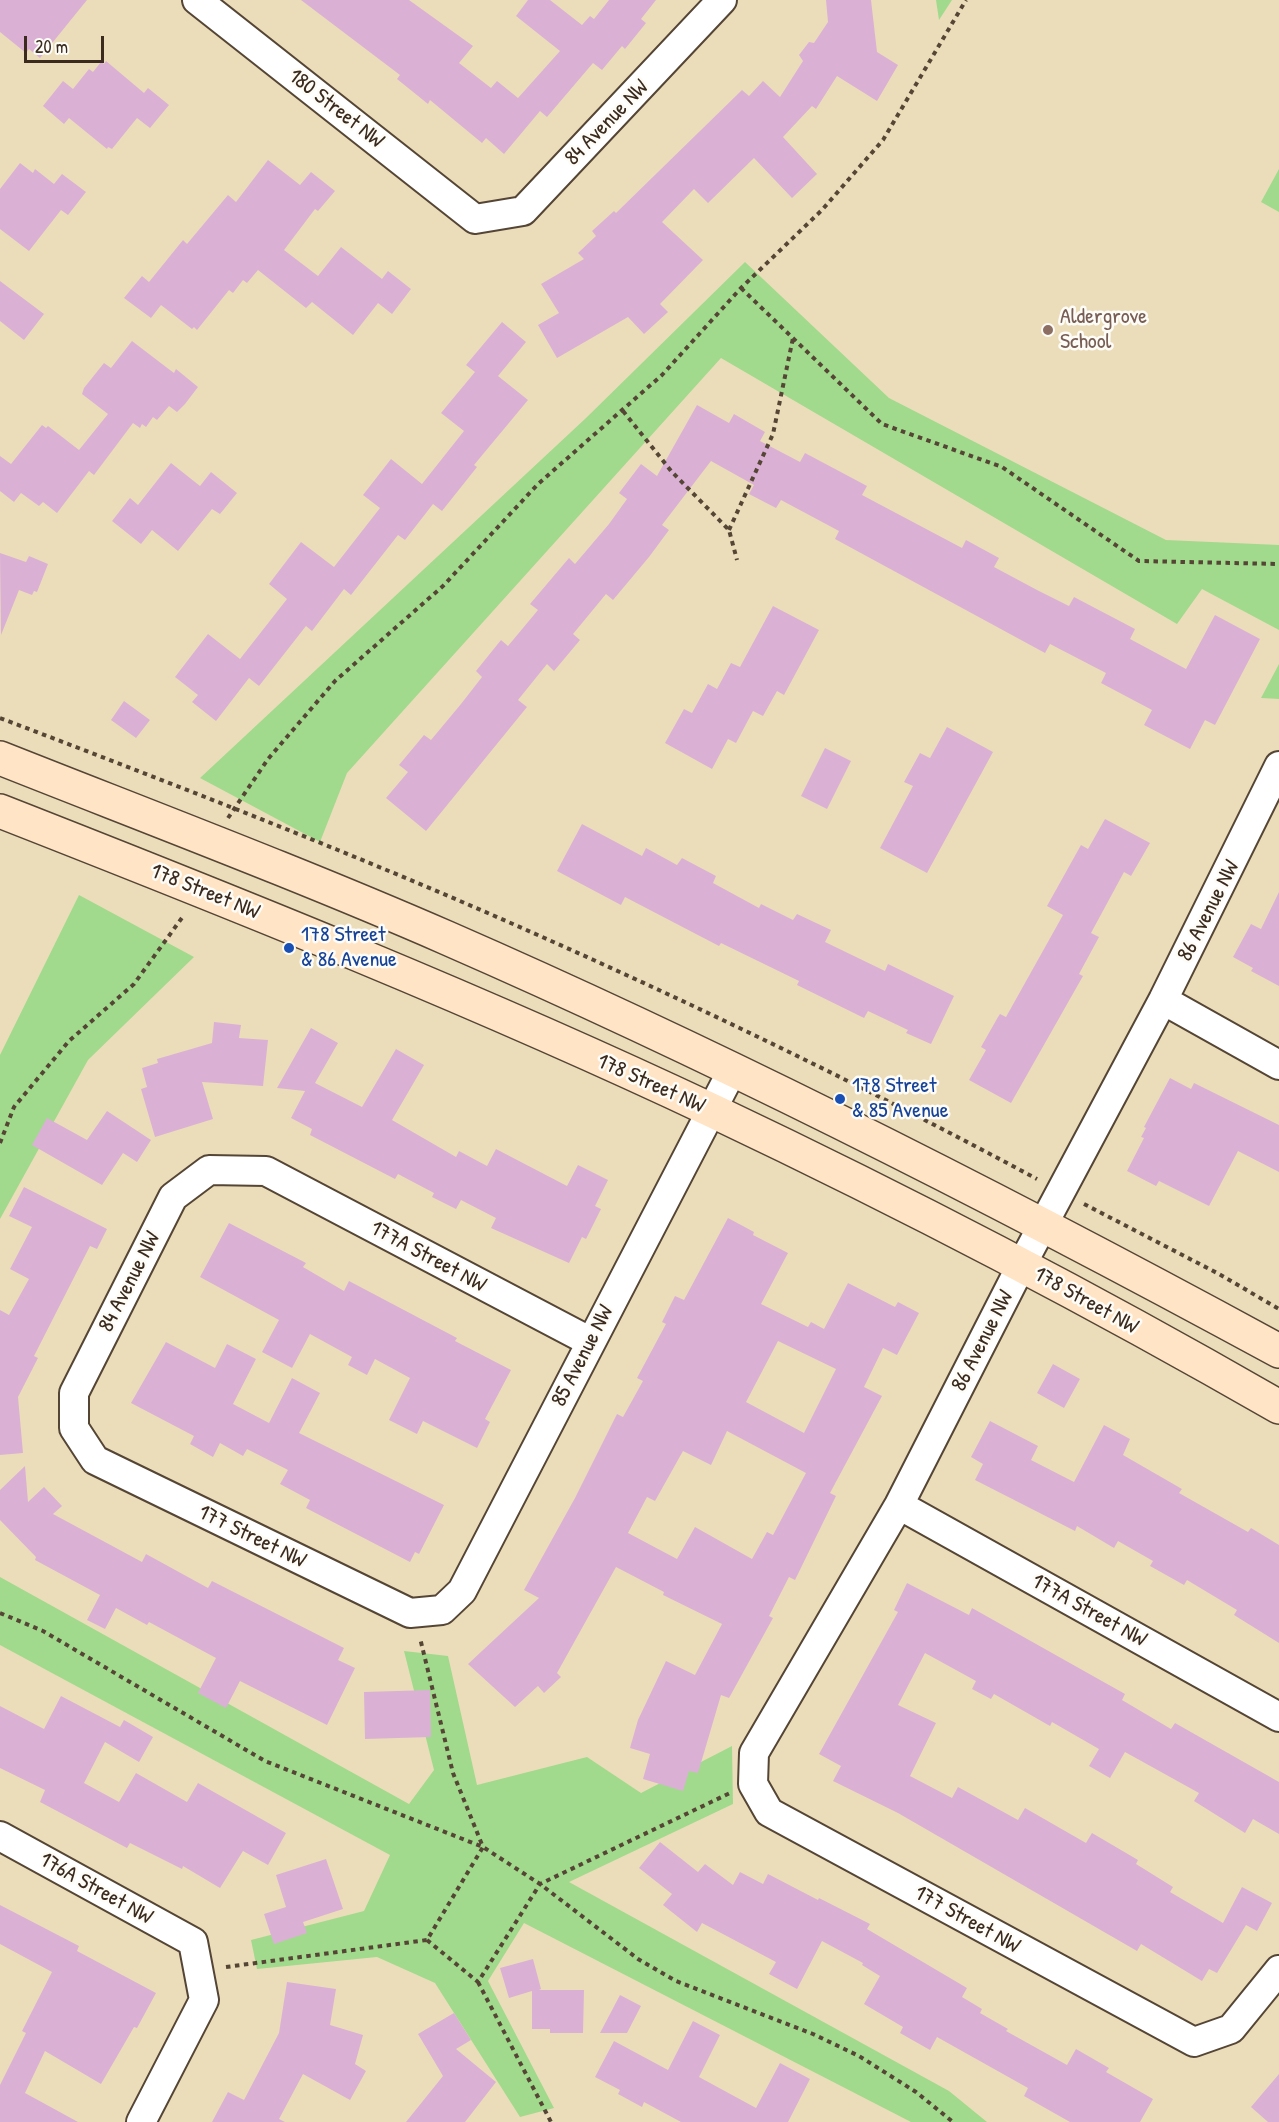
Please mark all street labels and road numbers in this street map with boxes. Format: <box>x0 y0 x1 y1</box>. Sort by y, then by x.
street label: 180 Street NW <box>283 64 389 154</box>
street label: 84 Avenue NW <box>560 75 654 171</box>
street label: 86 Avenue NW <box>1172 856 1246 966</box>
street label: 178 Street NW <box>147 858 263 926</box>
street label: 178 Street NW <box>593 1049 709 1119</box>
street label: 177A Street NW <box>366 1216 490 1298</box>
street label: 84 Avenue NW <box>94 1227 166 1337</box>
street label: 178 Street NW <box>1029 1262 1143 1340</box>
street label: 86 Avenue NW <box>946 1286 1020 1396</box>
street label: 85 Avenue NW <box>546 1301 620 1411</box>
street label: 177 Street NW <box>194 1500 310 1574</box>
street label: 177A Street NW <box>1027 1569 1151 1653</box>
street label: 176A Street NW <box>35 1847 157 1931</box>
street label: 177 Street NW <box>910 1880 1024 1960</box>

